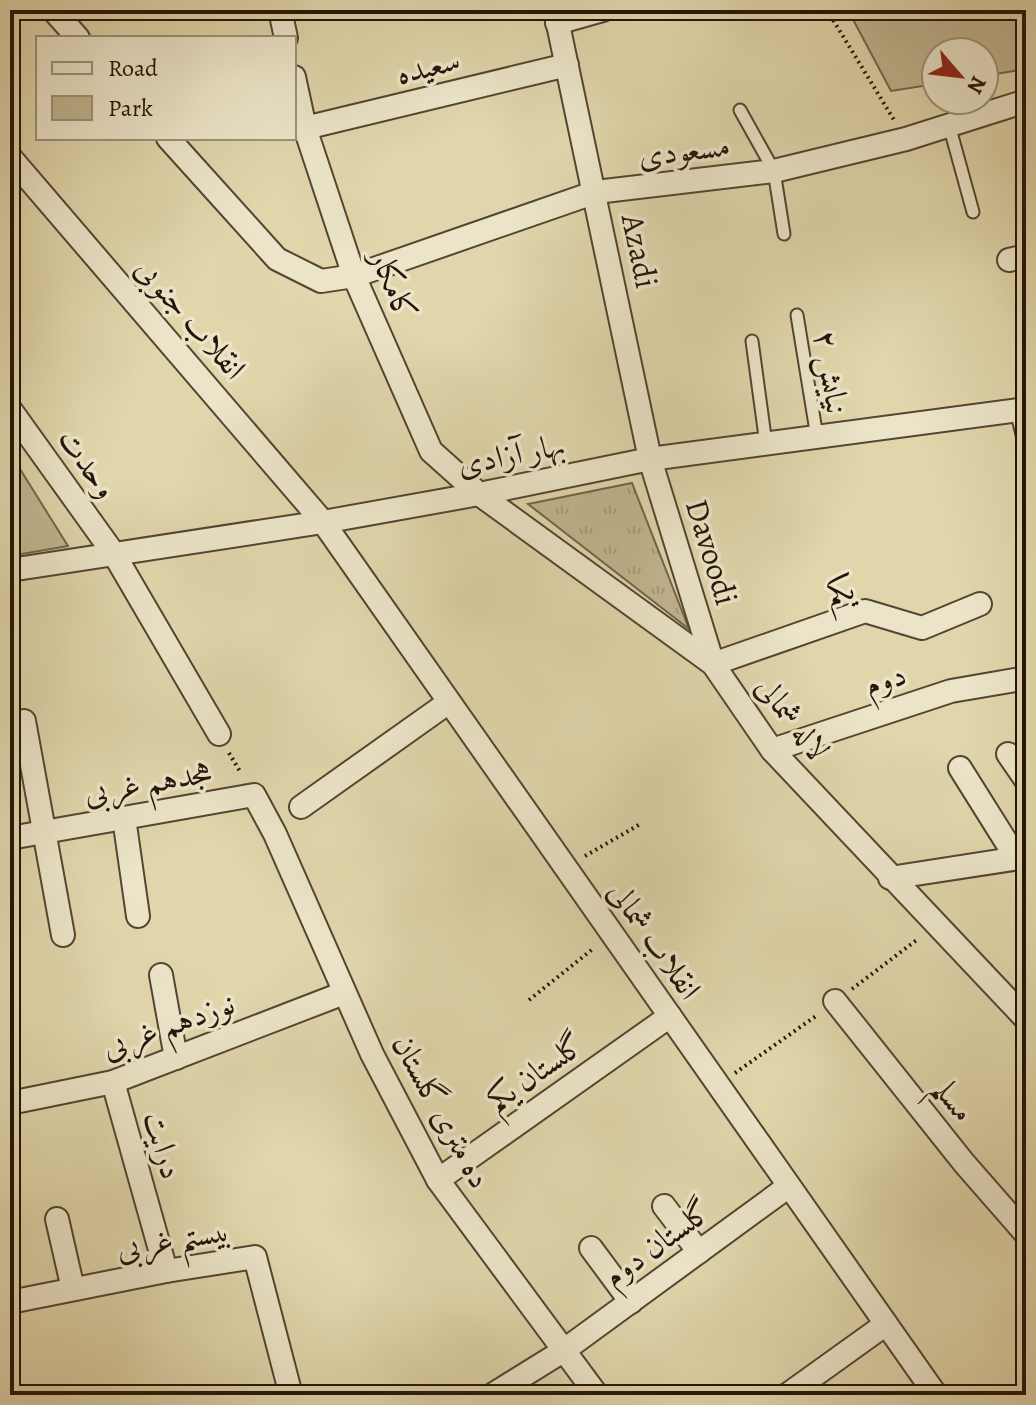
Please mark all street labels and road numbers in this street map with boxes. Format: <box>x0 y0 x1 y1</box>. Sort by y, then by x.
street label: سعیده <box>391 37 465 95</box>
street label: مسعودی <box>636 123 732 177</box>
street label: Azadi <box>611 209 669 292</box>
street label: کامکار <box>359 240 428 327</box>
street label: انقلاب جنوبی <box>125 247 257 389</box>
street label: نیایش ۲ <box>804 327 860 417</box>
street label: وحدت <box>48 419 128 507</box>
street label: بهار آزادی <box>453 422 569 486</box>
street label: Davoodi <box>675 494 749 610</box>
street label: یکم <box>821 565 862 622</box>
street label: دوم <box>858 652 913 712</box>
street label: لاله شمالی <box>746 666 840 770</box>
street label: هجدهم غربی <box>80 749 217 823</box>
street label: انقلاب شمالی <box>598 872 712 1008</box>
street label: نوزدهم غربی <box>95 981 243 1077</box>
street label: گلستان یکم <box>477 1022 598 1128</box>
street label: ده متری گلستان <box>382 1026 502 1196</box>
street label: مسلم <box>915 1067 986 1137</box>
street label: درایت <box>133 1106 195 1184</box>
street label: گلستان دوم <box>594 1189 724 1302</box>
street label: بیستم غربی <box>113 1207 235 1280</box>

